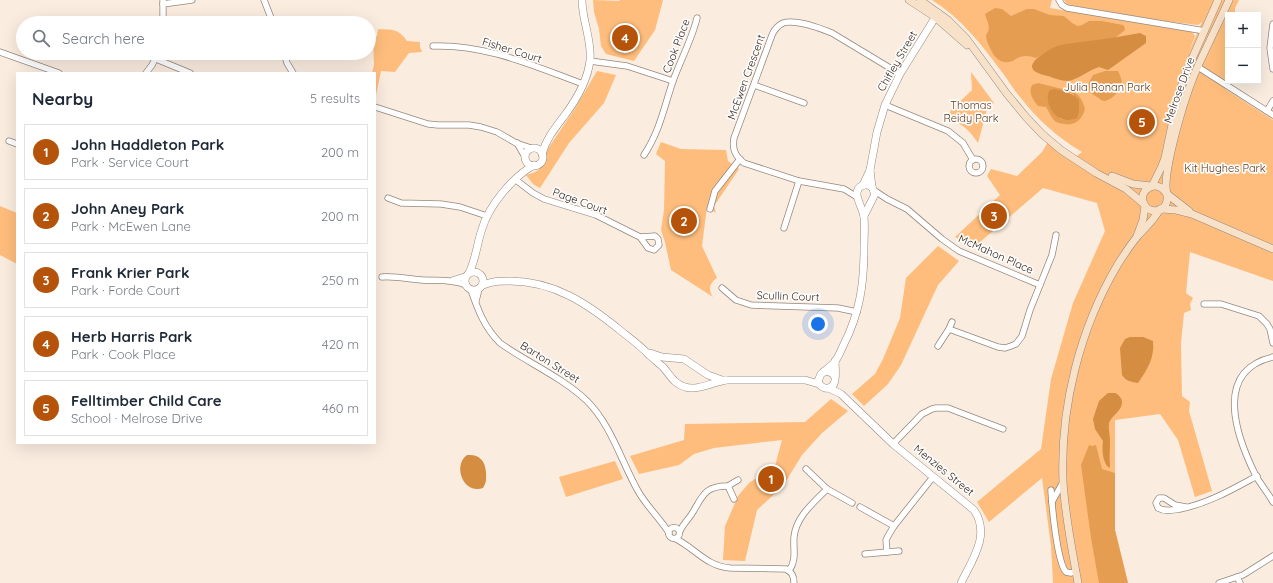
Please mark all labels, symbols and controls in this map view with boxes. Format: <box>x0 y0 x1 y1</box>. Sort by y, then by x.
map controls <box>1225 12 1261 84</box>
button: + <box>1225 12 1261 48</box>
search box <box>16 16 376 60</box>
street label: Cook Place <box>659 17 693 75</box>
pin: 4 <box>612 23 638 53</box>
icon: search <box>30 27 52 49</box>
street label: Chifley Street <box>874 28 920 94</box>
text: Search here <box>62 29 145 48</box>
street label: McEwen Crescent <box>724 32 768 121</box>
street label: Fisher Court <box>481 34 544 66</box>
button: − <box>1225 48 1261 84</box>
street label: Melrose Drive <box>1161 55 1197 125</box>
park label: Julia Ronan Park <box>1064 80 1150 94</box>
text: Nearby <box>32 88 93 109</box>
text: 5 results <box>310 90 360 106</box>
park label: Thomas Reidy Park <box>943 98 999 125</box>
pin: 5 <box>1129 107 1155 137</box>
text: John Haddleton Park <box>71 135 224 154</box>
text: 1 <box>43 144 49 160</box>
text: 200 m <box>321 144 359 160</box>
text: Park · Service Court <box>71 154 189 170</box>
park label: Kit Hughes Park <box>1184 161 1266 175</box>
street label: Page Court <box>551 185 609 217</box>
text: John Aney Park <box>71 199 184 218</box>
pin: 3 <box>981 201 1007 231</box>
pin: 2 <box>671 206 697 236</box>
text: 2 <box>42 208 50 224</box>
text: 200 m <box>321 208 359 224</box>
text: Park · McEwen Lane <box>71 218 191 234</box>
street label: McMahon Place <box>956 231 1036 277</box>
text: Frank Krier Park <box>71 263 189 282</box>
text: 3 <box>43 272 49 288</box>
text: 250 m <box>322 272 359 288</box>
text: Park · Forde Court <box>71 282 180 298</box>
street label: Scullin Court <box>756 288 820 304</box>
your location <box>808 314 828 334</box>
text: Herb Harris Park <box>71 327 192 346</box>
text: 4 <box>42 336 50 352</box>
text: 420 m <box>322 336 359 352</box>
street label: Barton Street <box>518 338 583 386</box>
text: Park · Cook Place <box>71 346 176 362</box>
text: Felltimber Child Care <box>71 391 222 410</box>
text: 5 <box>42 400 50 416</box>
text: 460 m <box>322 400 359 416</box>
text: School · Melrose Drive <box>71 410 203 426</box>
street label: Menzies Street <box>911 441 977 499</box>
pin: 1 <box>758 464 784 494</box>

